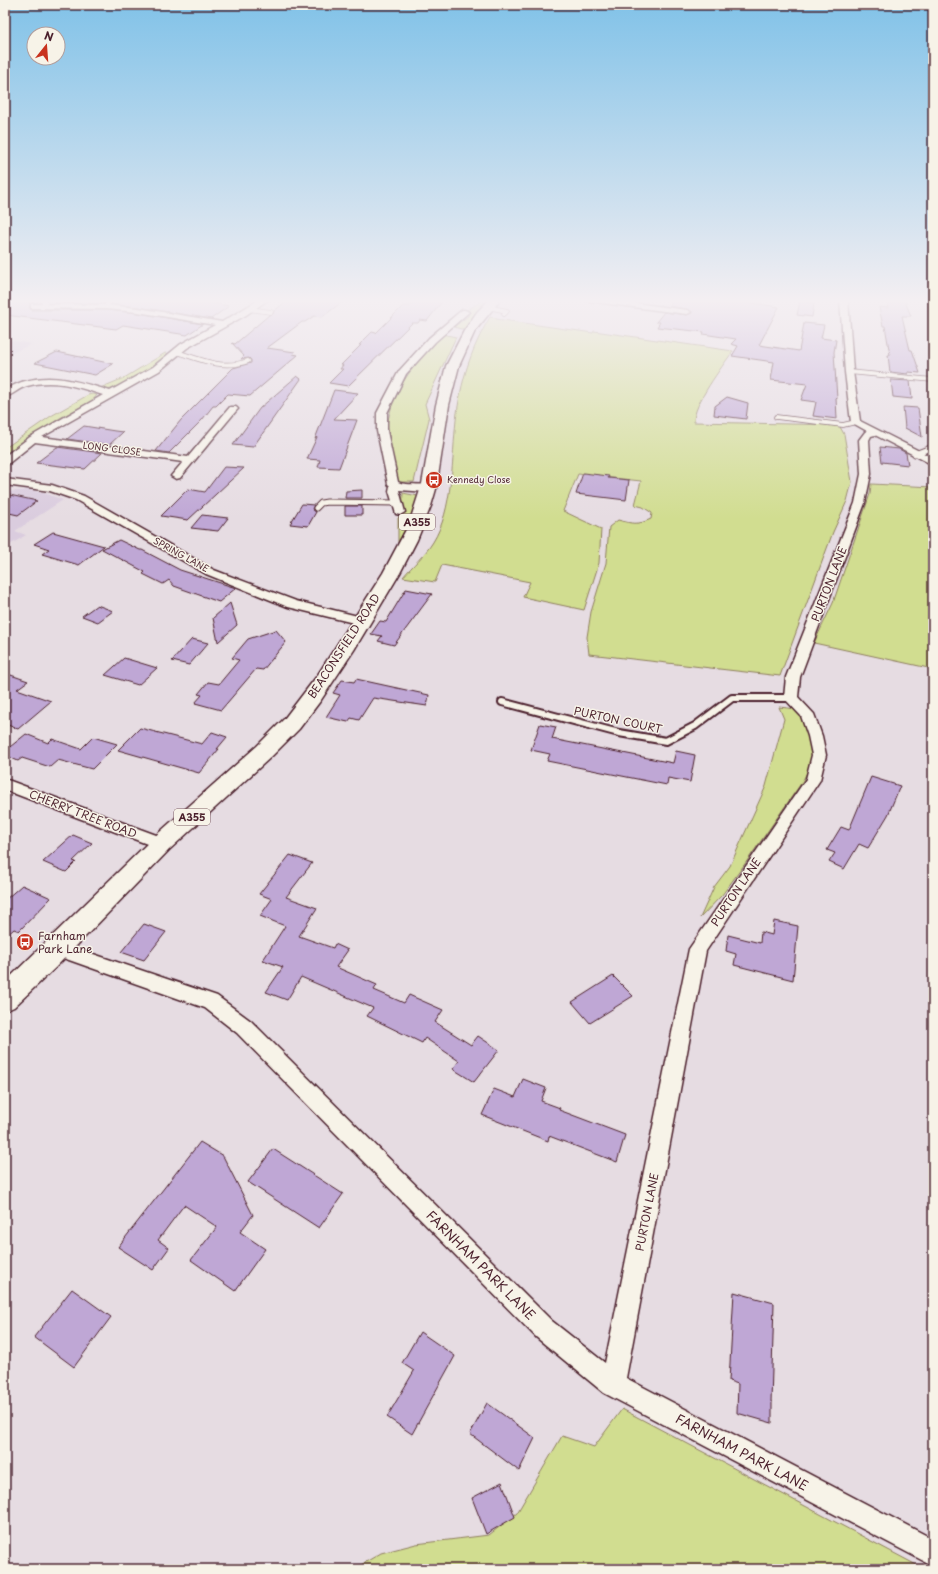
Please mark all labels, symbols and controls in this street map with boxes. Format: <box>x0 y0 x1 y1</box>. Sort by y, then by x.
north arrow <box>26 26 66 66</box>
text: N <box>42 27 56 45</box>
street label: LONG CLOSE <box>82 437 143 459</box>
bus stop icon: Kennedy Close <box>424 470 444 490</box>
place label: Kennedy Close <box>447 472 511 486</box>
road number: A355 <box>399 514 435 530</box>
street label: SPRING LANE <box>151 533 212 575</box>
street label: PURTON LANE <box>806 544 851 624</box>
street label: BEACONSFIELD ROAD <box>303 590 384 702</box>
street label: PURTON COURT <box>572 702 664 737</box>
street label: CHERRY TREE ROAD <box>27 785 140 842</box>
road number: A355 <box>174 809 210 825</box>
street label: PURTON LANE <box>706 854 765 929</box>
place label: Farnham Park Lane <box>38 927 92 957</box>
bus stop icon: Farnham Park Lane <box>15 932 35 952</box>
street label: PURTON LANE <box>631 1171 662 1253</box>
street label: FARNHAM PARK LANE <box>422 1206 540 1324</box>
street label: FARNHAM PARK LANE <box>672 1408 812 1495</box>

